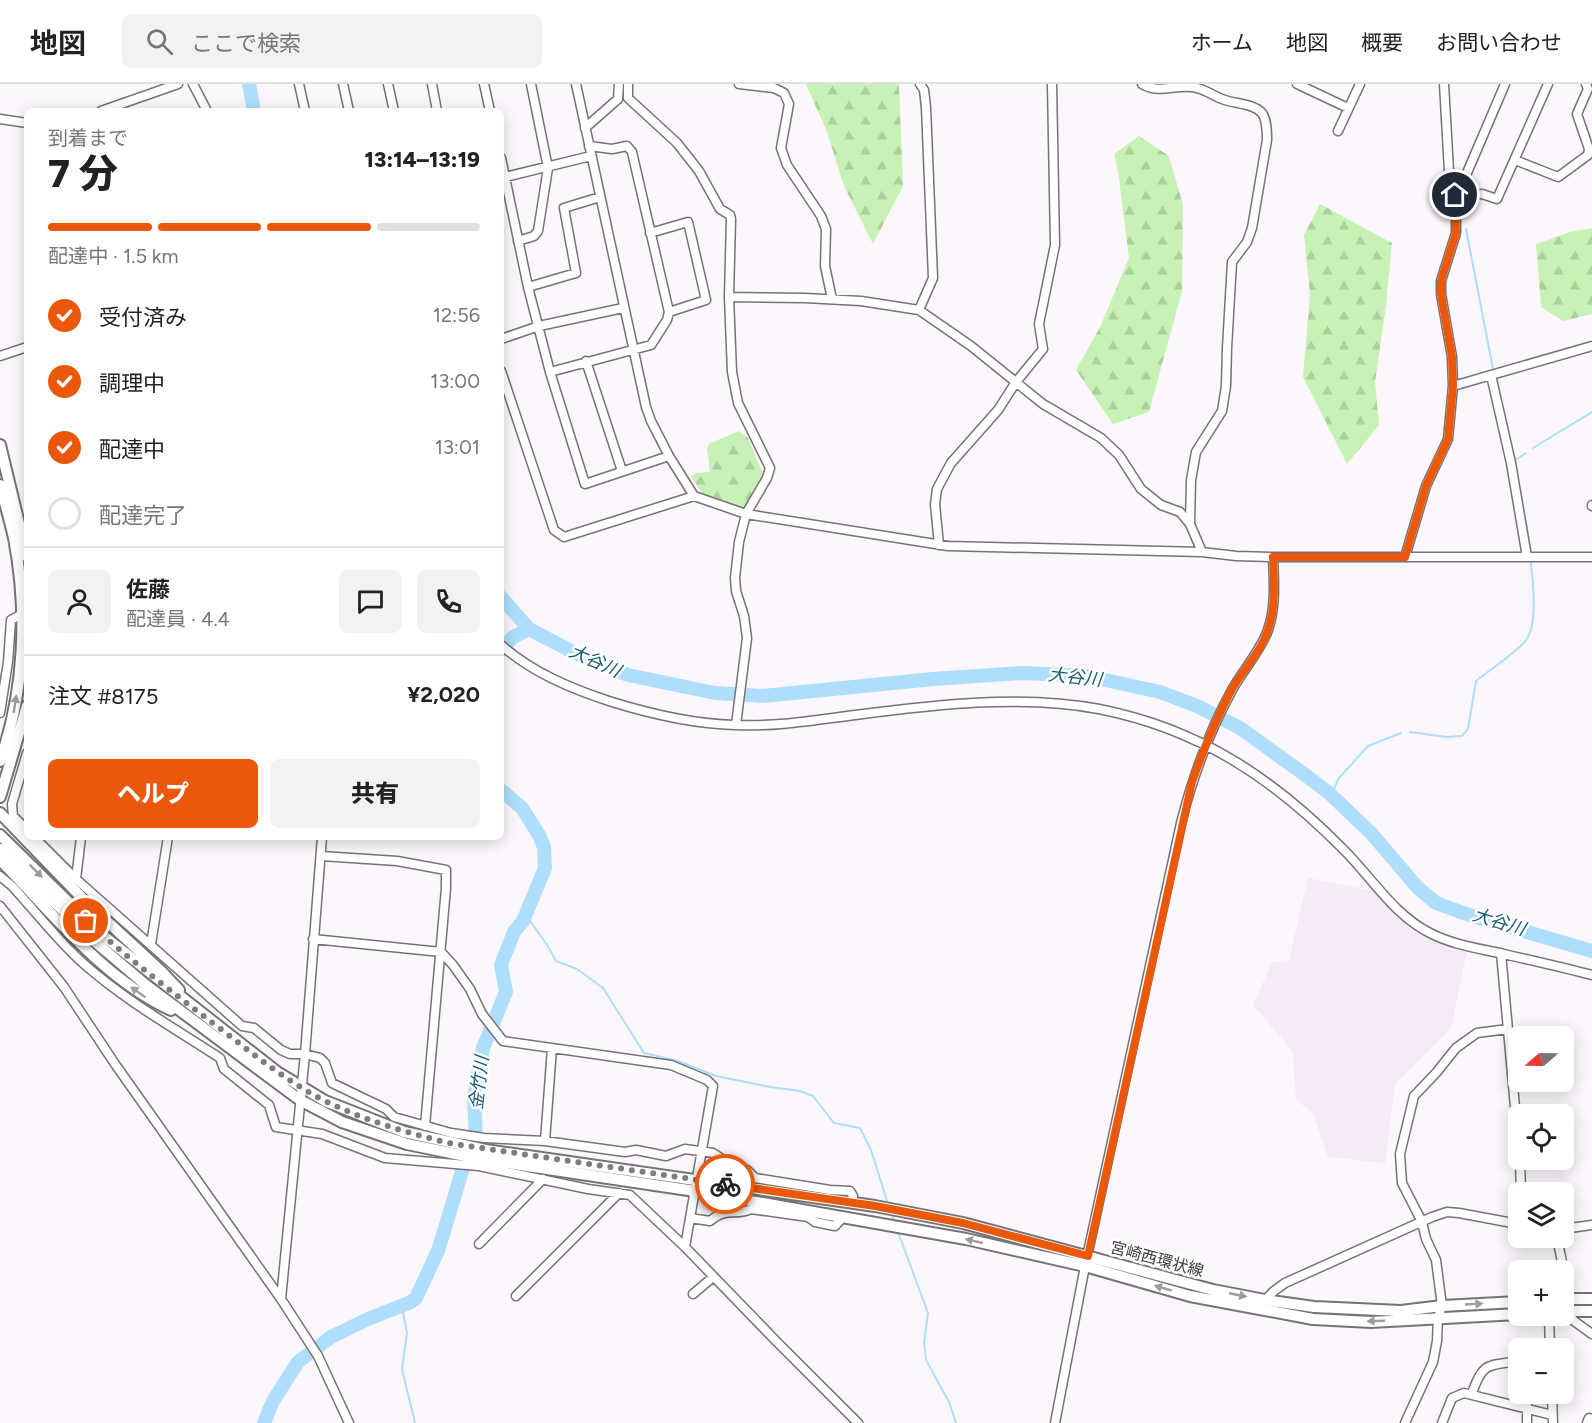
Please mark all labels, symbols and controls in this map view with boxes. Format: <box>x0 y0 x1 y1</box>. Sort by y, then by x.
search box <box>122 14 542 68</box>
icon: search <box>143 25 176 58</box>
text: 地図 <box>30 26 86 60</box>
text: ここで検索 <box>191 30 301 57</box>
text: ホーム <box>1191 30 1253 55</box>
text: 地図 <box>1286 30 1328 55</box>
text: 概要 <box>1361 30 1403 55</box>
text: お問い合わせ <box>1436 30 1562 55</box>
text: 到着まで <box>48 126 128 150</box>
text: 13:14–13:19 <box>365 146 480 173</box>
text: 7 分 <box>48 150 118 197</box>
pin <box>1429 169 1480 220</box>
icon: home <box>1438 178 1471 211</box>
text: 配達中 · 1.5 km <box>48 244 179 268</box>
icon: check <box>48 299 81 332</box>
text: 12:56 <box>433 303 480 327</box>
text: 受付済み <box>99 304 187 331</box>
icon: check <box>48 365 81 398</box>
text: 13:00 <box>430 369 480 393</box>
text: 調理中 <box>99 370 165 397</box>
icon: check <box>48 431 81 464</box>
text: 13:01 <box>435 435 480 459</box>
text: 配達中 <box>99 436 165 463</box>
text: 配達完了 <box>99 502 187 529</box>
button: person <box>48 570 111 633</box>
button: chat <box>339 570 402 633</box>
button: phone <box>417 570 480 633</box>
text: 佐藤 <box>126 576 170 603</box>
text: 配達員 · 4.4 <box>126 607 230 631</box>
water label: 大谷川 <box>566 640 626 683</box>
water label: 大谷川 <box>1047 663 1105 691</box>
text: ¥2,020 <box>407 681 480 708</box>
text: 注文 #8175 <box>48 683 158 710</box>
one-way arrow <box>10 695 19 714</box>
button: ヘルプ <box>48 759 258 828</box>
button: 共有 <box>270 759 480 828</box>
one-way arrow <box>29 864 43 878</box>
pin <box>60 895 111 946</box>
icon: bag <box>69 904 102 937</box>
water label: 大谷川 <box>1470 904 1530 941</box>
one-way arrow <box>131 986 147 998</box>
north arrow <box>1508 1026 1574 1092</box>
map controls <box>1508 1026 1574 1404</box>
water label: 金竹川 <box>465 1053 493 1111</box>
button: locate <box>1508 1104 1574 1170</box>
courier <box>695 1154 755 1214</box>
icon: bike <box>709 1168 742 1201</box>
button: layers <box>1508 1182 1574 1248</box>
one-way arrow <box>965 1235 983 1245</box>
street label: 宮崎西環状線 <box>1108 1237 1206 1281</box>
button: + <box>1508 1260 1574 1326</box>
one-way arrow <box>1154 1283 1172 1292</box>
one-way arrow <box>1229 1291 1248 1300</box>
one-way arrow <box>1464 1299 1483 1309</box>
one-way arrow <box>1366 1317 1385 1326</box>
button: − <box>1508 1338 1574 1404</box>

